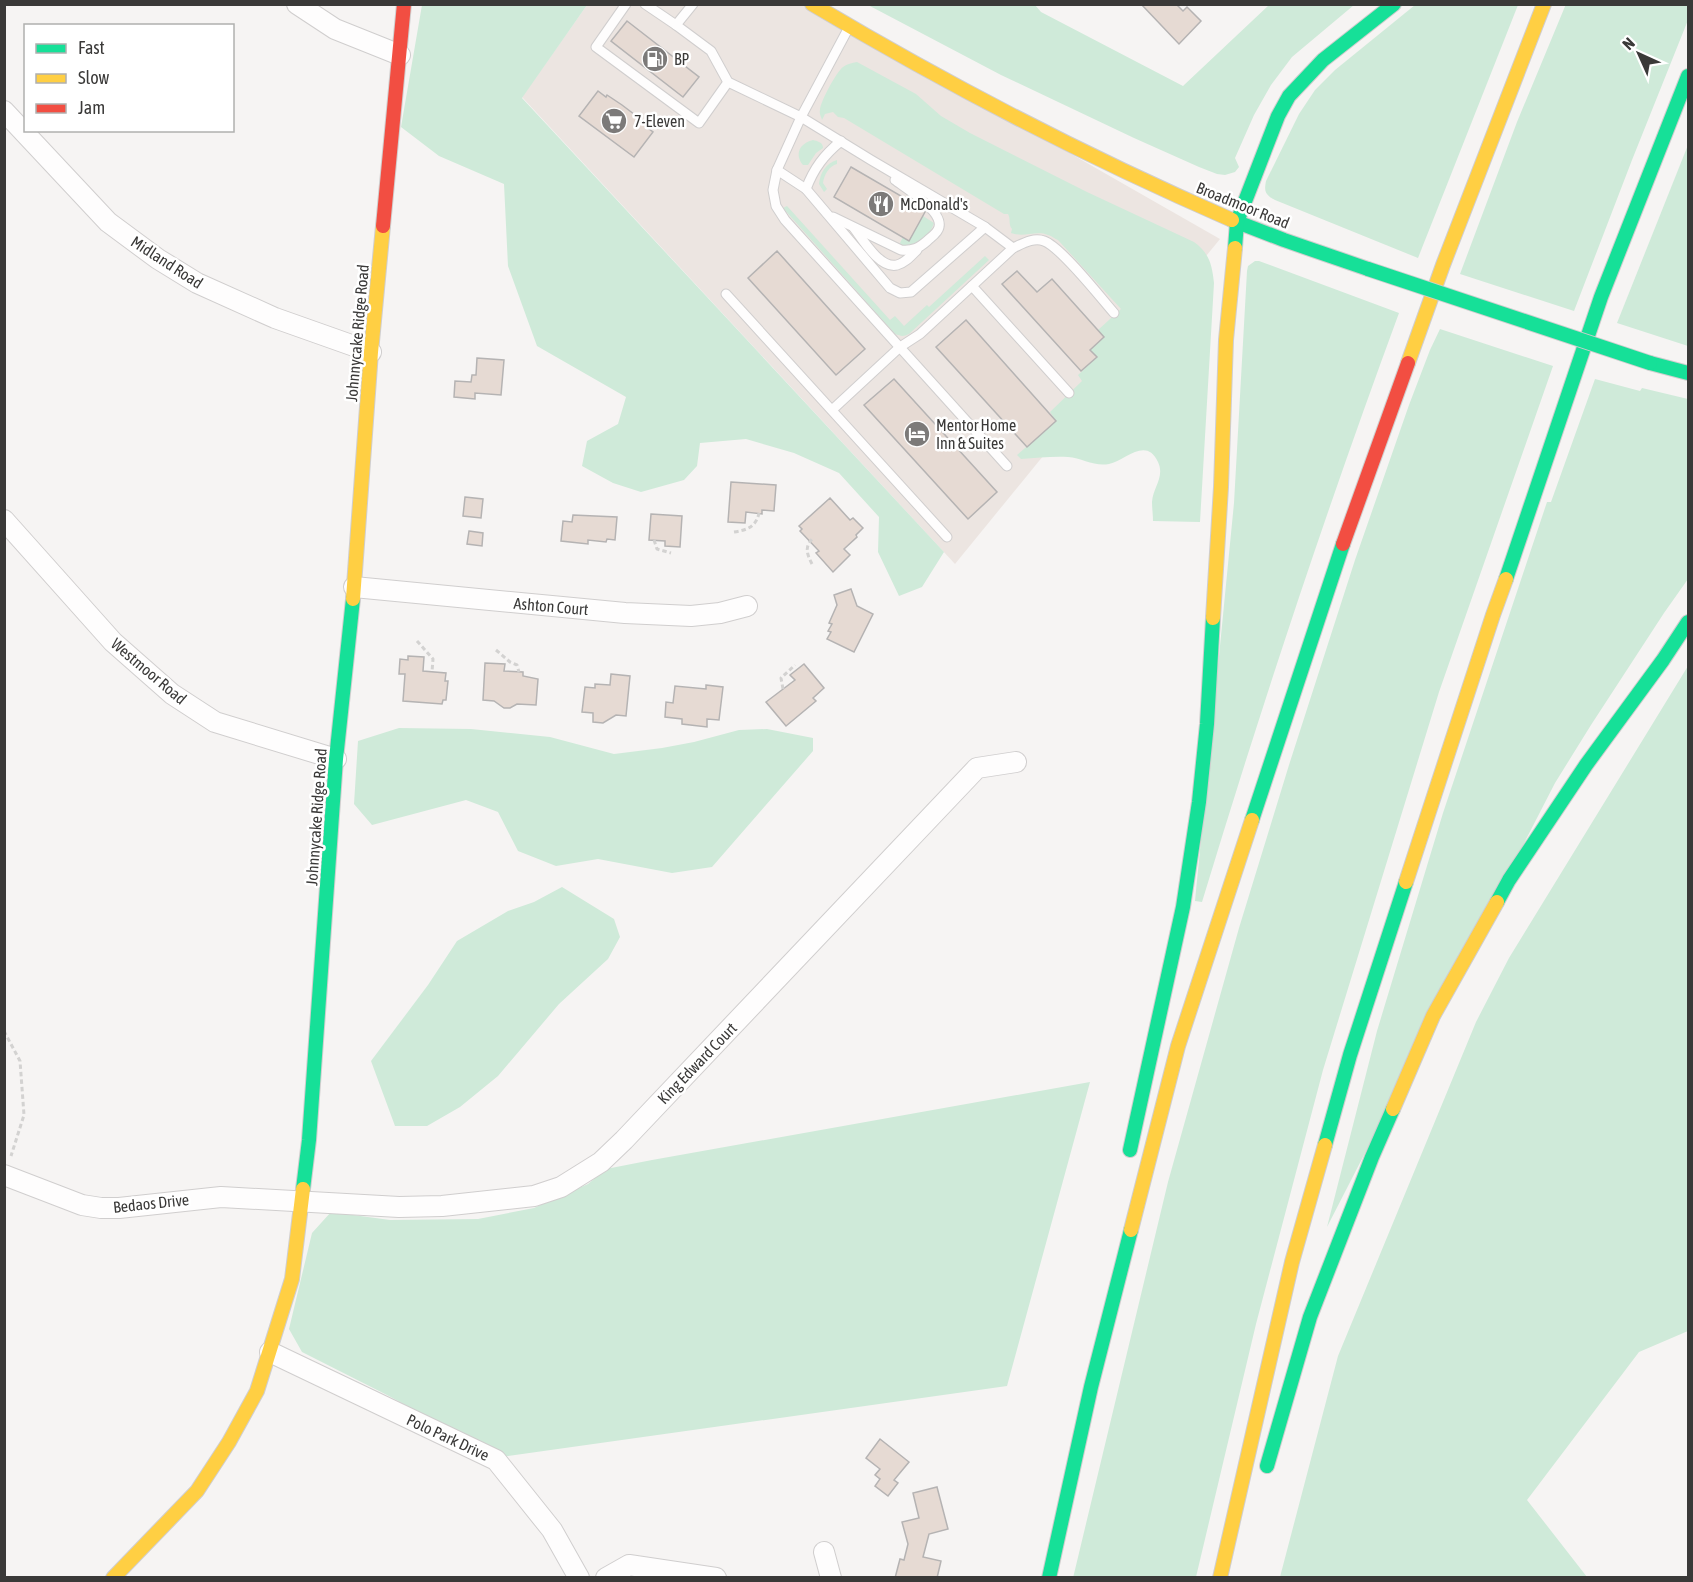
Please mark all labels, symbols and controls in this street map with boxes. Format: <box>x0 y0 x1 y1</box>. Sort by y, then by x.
legend <box>24 24 234 132</box>
north arrow <box>1609 24 1669 84</box>
text: N <box>1619 34 1638 53</box>
text: Fast <box>78 37 105 58</box>
fuel station icon: BP <box>640 44 670 74</box>
place label: BP <box>674 50 690 68</box>
text: Slow <box>78 67 109 88</box>
text: Jam <box>78 97 105 118</box>
supermarket icon: 7-Eleven <box>599 106 629 136</box>
place label: 7-Eleven <box>634 112 685 130</box>
street label: Broadmoor Road <box>1194 178 1292 232</box>
restaurant icon: McDonald's <box>866 189 896 219</box>
place label: McDonald's <box>900 195 969 213</box>
street label: Midland Road <box>128 232 206 292</box>
street label: Johnnycake Ridge Road <box>342 264 373 402</box>
place label: Mentor Home Inn & Suites <box>936 416 1016 452</box>
hotel icon: Mentor Home Inn & Suites <box>902 419 932 449</box>
street label: Ashton Court <box>513 594 589 618</box>
street label: Westmoor Road <box>108 634 190 708</box>
street label: Johnnycake Ridge Road <box>302 748 331 886</box>
street label: King Edward Court <box>654 1018 741 1108</box>
street label: Bedaos Drive <box>112 1190 190 1216</box>
street label: Polo Park Drive <box>404 1410 492 1464</box>

